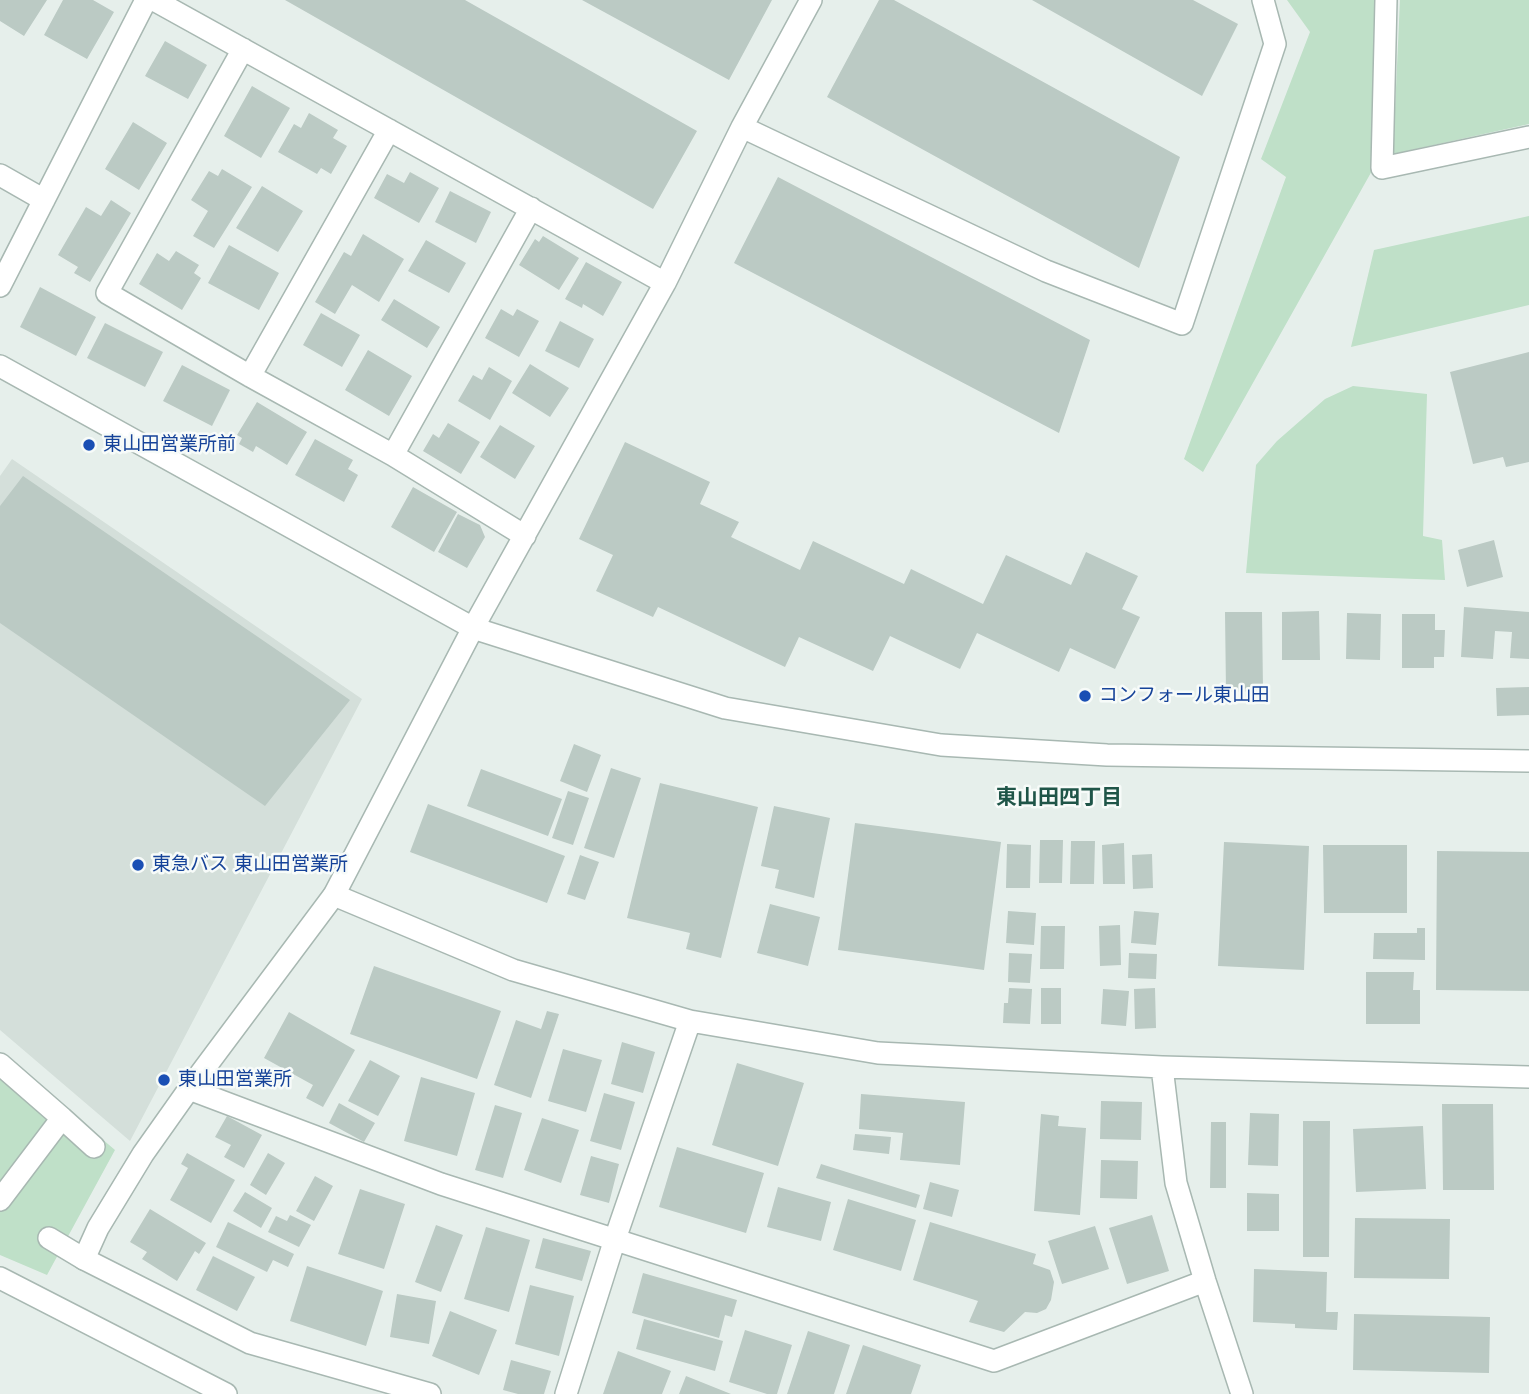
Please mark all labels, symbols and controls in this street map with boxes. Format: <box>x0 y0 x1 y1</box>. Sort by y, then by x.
place label: 東山田営業所前 <box>103 434 236 456</box>
marker: 東山田営業所前 <box>81 437 97 453</box>
place label: コンフォール東山田 <box>1099 685 1270 707</box>
marker: コンフォール東山田 <box>1077 688 1093 704</box>
district label: 東山田四丁目 <box>996 786 1122 812</box>
place label: 東急バス 東山田営業所 <box>152 854 348 876</box>
marker: 東急バス 東山田営業所 <box>130 857 146 873</box>
place label: 東山田営業所 <box>178 1069 292 1091</box>
marker: 東山田営業所 <box>156 1072 172 1088</box>

